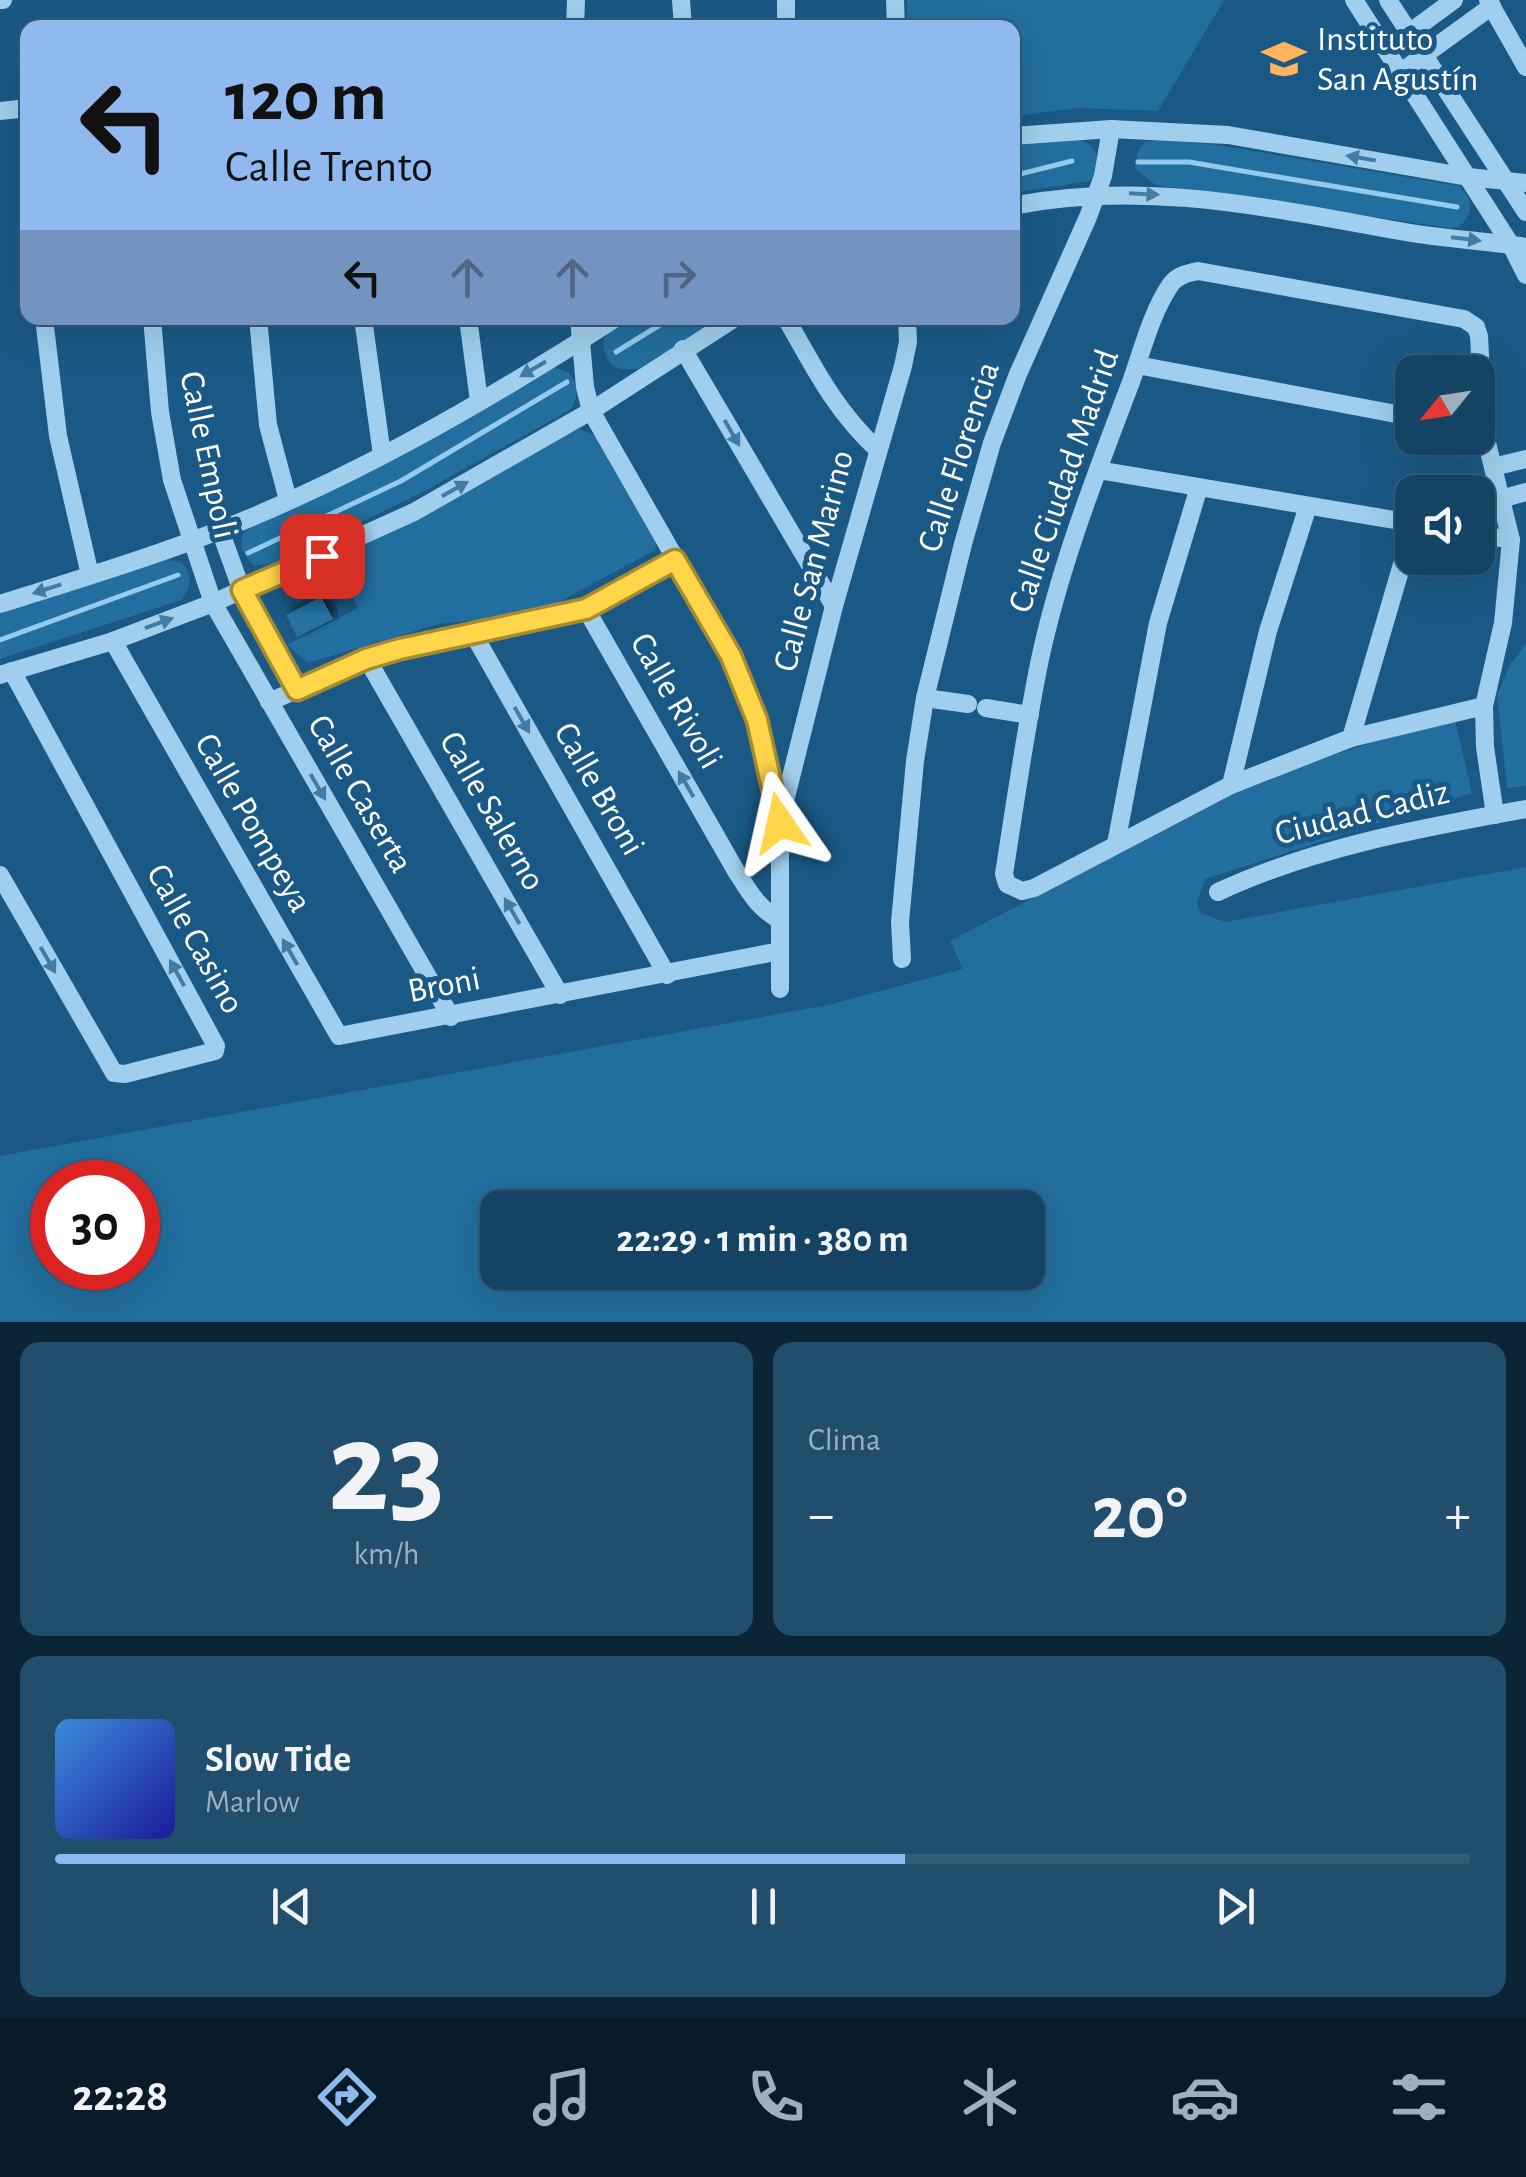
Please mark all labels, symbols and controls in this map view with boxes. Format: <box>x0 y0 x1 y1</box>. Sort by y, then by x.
place label: Instituto San Agustín <box>1317 22 1478 97</box>
school or university icon: Instituto San Agustín <box>1260 35 1308 83</box>
icon: left <box>60 60 190 190</box>
text: 120 m <box>225 63 387 133</box>
text: Calle Trento <box>225 145 433 190</box>
one-way arrow <box>1344 150 1376 165</box>
one-way arrow <box>1129 186 1161 202</box>
one-way arrow <box>1450 232 1482 248</box>
icon: left <box>335 250 390 305</box>
icon: ahead <box>440 250 495 305</box>
icon: ahead <box>545 250 600 305</box>
icon: right <box>650 250 705 305</box>
street label: Calle Ciudad Madrid <box>1003 345 1125 617</box>
north arrow <box>1395 355 1495 455</box>
map controls <box>1395 355 1495 575</box>
street label: Calle Florencia <box>912 358 1006 556</box>
one-way arrow <box>519 359 547 377</box>
street label: Calle Empoli <box>173 368 243 542</box>
one-way arrow <box>723 419 740 447</box>
street label: Calle San Marino <box>768 447 860 675</box>
button: sound <box>1395 475 1495 575</box>
one-way arrow <box>441 481 469 499</box>
pin <box>280 514 365 599</box>
icon: arrive <box>295 529 350 584</box>
one-way arrow <box>32 582 62 597</box>
one-way arrow <box>144 615 174 630</box>
street label: Calle Rivoli <box>623 627 729 775</box>
one-way arrow <box>513 706 530 734</box>
street label: Calle Caserta <box>301 709 419 879</box>
street label: Calle Broni <box>547 717 651 861</box>
street label: Calle Salerno <box>433 726 551 896</box>
street label: Calle Pompeya <box>188 728 318 918</box>
one-way arrow <box>678 770 695 798</box>
position arrow <box>728 771 832 875</box>
one-way arrow <box>309 772 326 801</box>
street label: Ciudad Cadiz <box>1271 774 1453 852</box>
street label: Calle Casino <box>140 859 250 1019</box>
one-way arrow <box>504 897 521 925</box>
one-way arrow <box>281 938 299 966</box>
one-way arrow <box>39 945 56 974</box>
one-way arrow <box>168 959 186 987</box>
street label: Broni <box>405 961 483 1009</box>
speed limit sign: 30 <box>30 1160 160 1290</box>
text: 22:29 · 1 min · 380 m <box>616 1221 909 1259</box>
text: 23 <box>328 1405 445 1535</box>
text: Clima <box>808 1424 881 1456</box>
text: 20° <box>1091 1477 1188 1552</box>
text: − <box>808 1488 834 1543</box>
text: + <box>1445 1488 1471 1543</box>
text: km/h <box>353 1538 420 1570</box>
text: Slow Tide <box>205 1741 351 1779</box>
text: Marlow <box>205 1786 300 1818</box>
icon: previous <box>264 1879 319 1934</box>
icon: pause <box>736 1879 791 1934</box>
icon: next <box>1208 1879 1263 1934</box>
icon: directions <box>312 2062 382 2132</box>
icon: music <box>527 2062 597 2132</box>
icon: phone <box>741 2062 811 2132</box>
icon: climate <box>955 2062 1025 2132</box>
icon: car <box>1170 2062 1240 2132</box>
icon: filters <box>1384 2062 1454 2132</box>
text: 22:28 <box>72 2074 168 2119</box>

